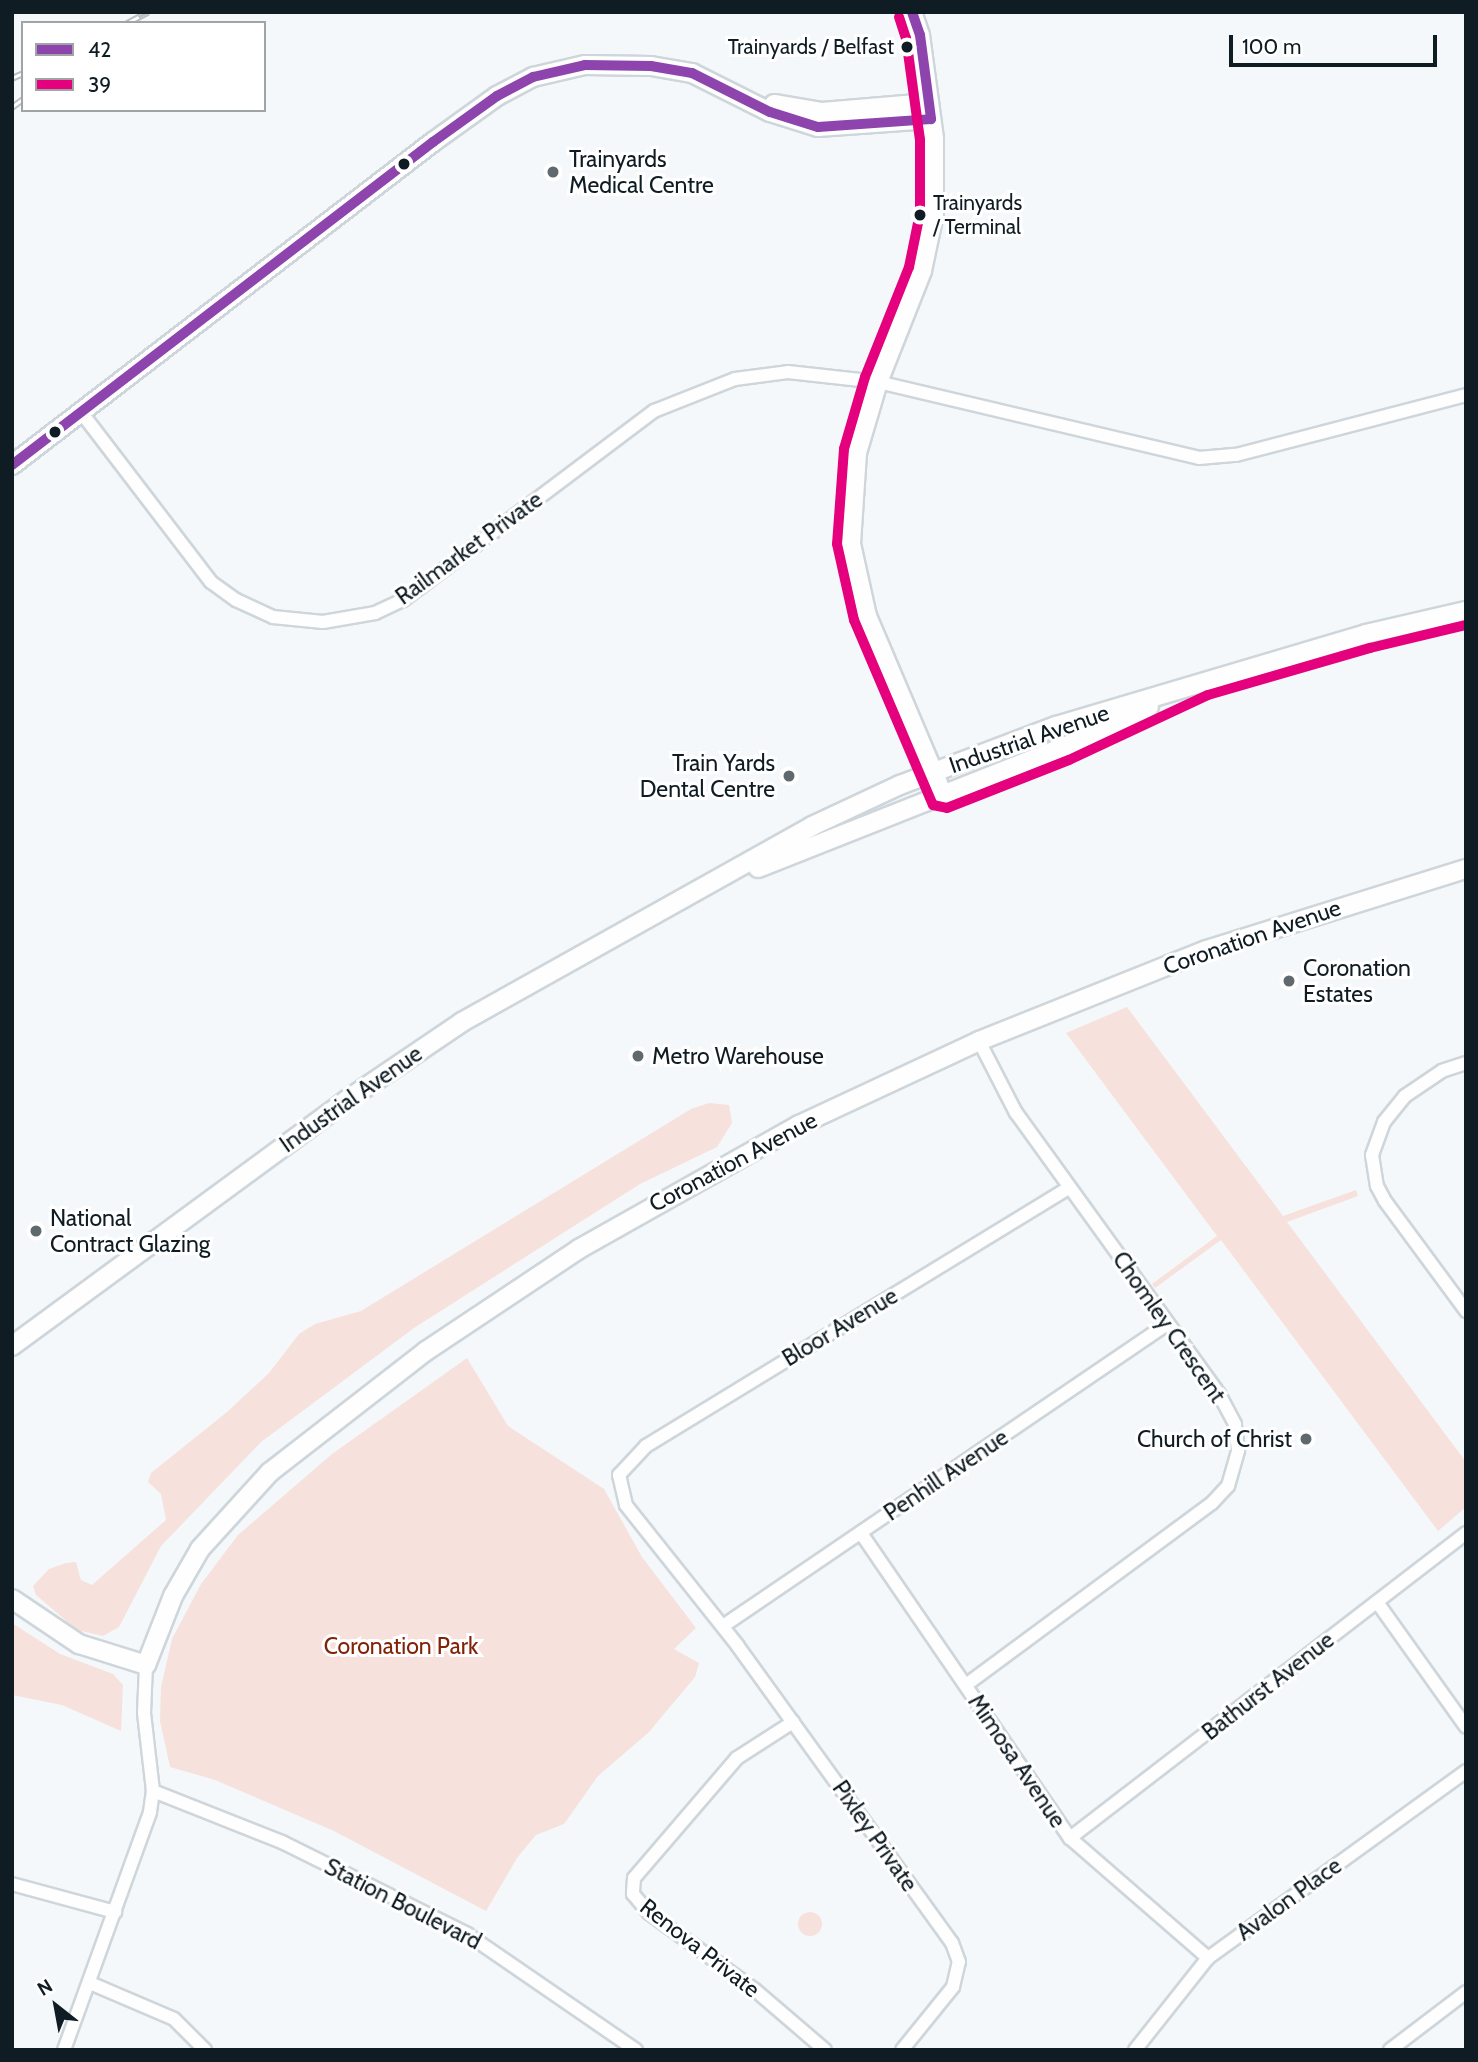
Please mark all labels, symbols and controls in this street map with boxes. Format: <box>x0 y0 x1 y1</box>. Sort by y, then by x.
legend <box>21 21 266 112</box>
scale bar <box>1233 21 1441 65</box>
place label: Trainyards / Belfast <box>728 34 894 60</box>
text: 100 m <box>1242 34 1301 59</box>
text: 42 <box>88 37 111 62</box>
marker: Trainyards / Belfast <box>900 40 914 54</box>
text: 39 <box>88 72 111 97</box>
place label: Trainyards Medical Centre <box>569 145 714 199</box>
unlabelled marker <box>397 157 411 171</box>
marker: Trainyards Medical Centre <box>543 162 563 182</box>
place label: Trainyards / Terminal <box>933 190 1022 240</box>
marker: Trainyards / Terminal <box>913 208 927 222</box>
unlabelled marker <box>48 425 62 439</box>
street label: Railmarket Private <box>390 486 548 610</box>
street label: Industrial Avenue <box>945 699 1113 779</box>
place label: Train Yards Dental Centre <box>640 749 775 803</box>
marker: Train Yards Dental Centre <box>781 768 797 784</box>
street label: Coronation Avenue <box>1160 894 1344 980</box>
place label: Coronation Estates <box>1303 954 1411 1008</box>
marker: Coronation Estates <box>1281 973 1297 989</box>
street label: Industrial Avenue <box>275 1040 427 1158</box>
place label: Metro Warehouse <box>652 1042 824 1070</box>
marker: Metro Warehouse <box>630 1048 646 1064</box>
street label: Coronation Avenue <box>644 1106 822 1218</box>
place label: National Contract Glazing <box>50 1204 210 1258</box>
marker: National Contract Glazing <box>28 1223 44 1239</box>
street label: Chomley Crescent <box>1107 1246 1231 1408</box>
street label: Bloor Avenue <box>777 1282 903 1372</box>
street label: Penhill Avenue <box>879 1423 1013 1527</box>
place label: Church of Christ <box>1137 1425 1292 1453</box>
marker: Church of Christ <box>1298 1431 1314 1447</box>
street label: Bathurst Avenue <box>1197 1626 1339 1746</box>
park label: Coronation Park <box>324 1632 478 1660</box>
street label: Mimosa Avenue <box>962 1689 1072 1833</box>
street label: Pixley Private <box>827 1775 923 1897</box>
street label: Avalon Place <box>1231 1852 1347 1946</box>
street label: Station Boulevard <box>320 1853 486 1955</box>
street label: Renova Private <box>635 1893 765 2003</box>
north arrow <box>21 1971 91 2041</box>
text: N <box>33 1974 57 2001</box>

